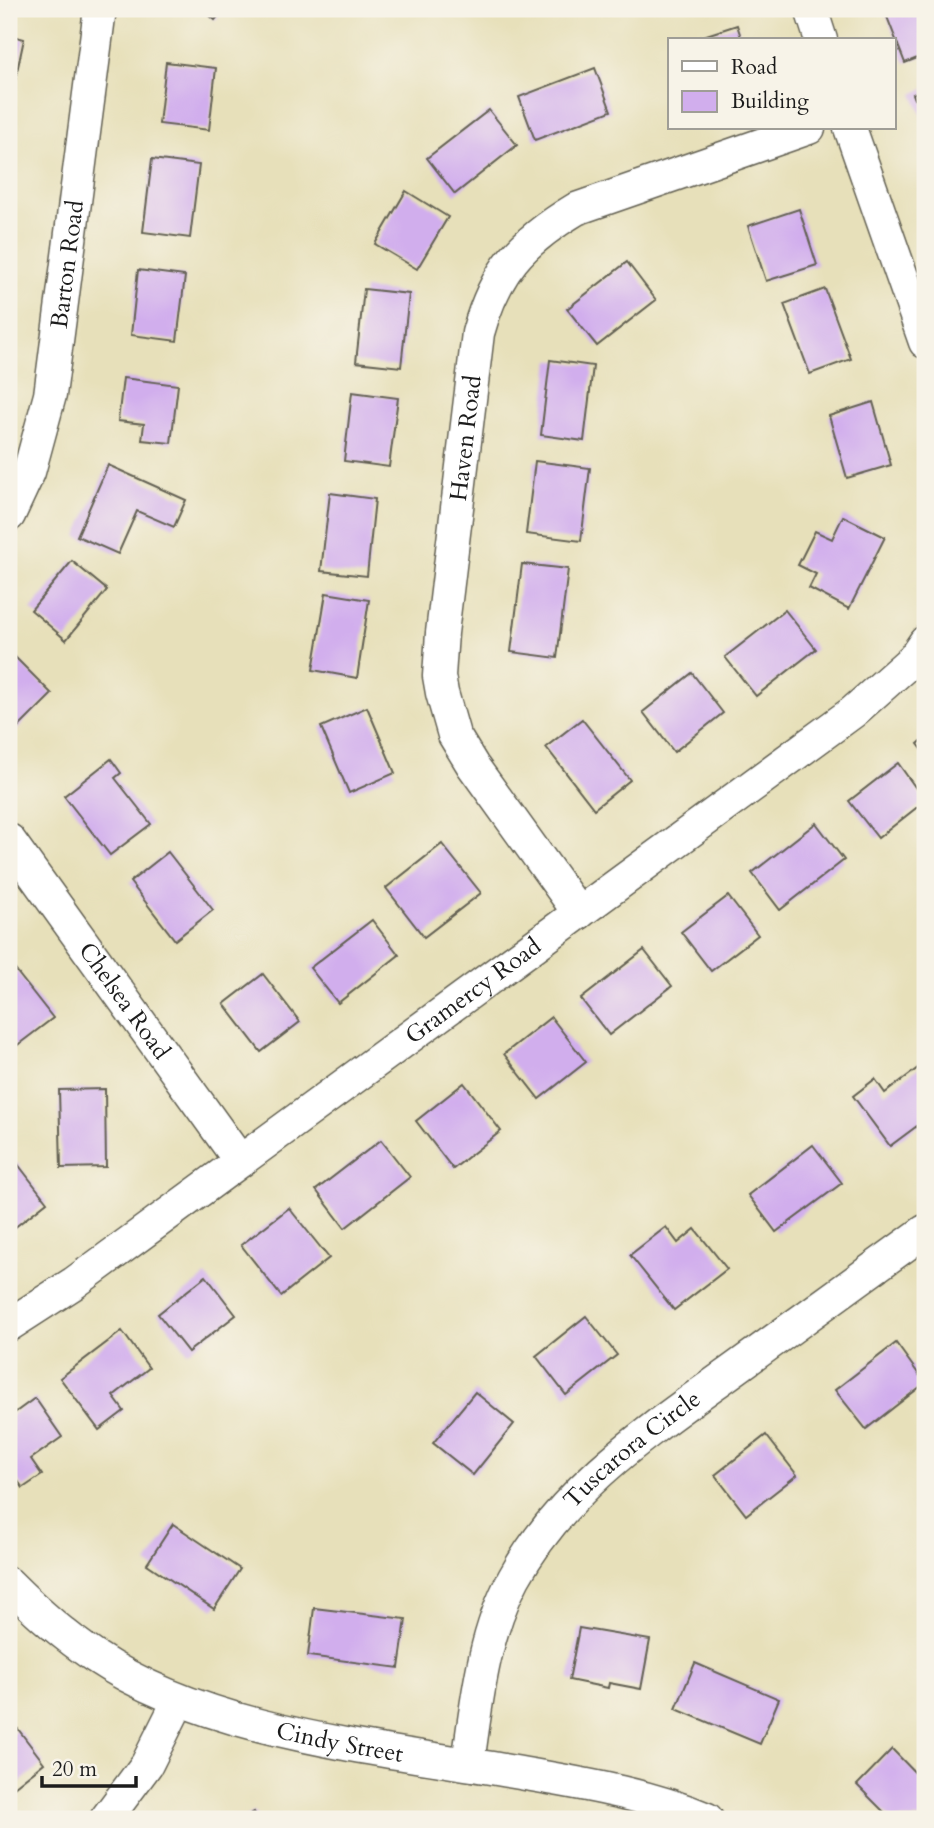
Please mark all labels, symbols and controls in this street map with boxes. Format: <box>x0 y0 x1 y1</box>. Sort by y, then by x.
legend <box>668 38 895 130</box>
text: Road <box>731 53 777 82</box>
text: Building <box>731 87 809 116</box>
street label: Barton Road <box>42 198 92 330</box>
street label: Haven Road <box>441 373 489 503</box>
street label: Gramercy Road <box>398 930 548 1051</box>
street label: Chelsea Road <box>71 935 178 1066</box>
street label: Tuscarora Circle <box>556 1382 707 1515</box>
street label: Cindy Street <box>273 1714 406 1770</box>
scale bar <box>42 1744 136 1788</box>
text: 20 m <box>52 1755 97 1784</box>

